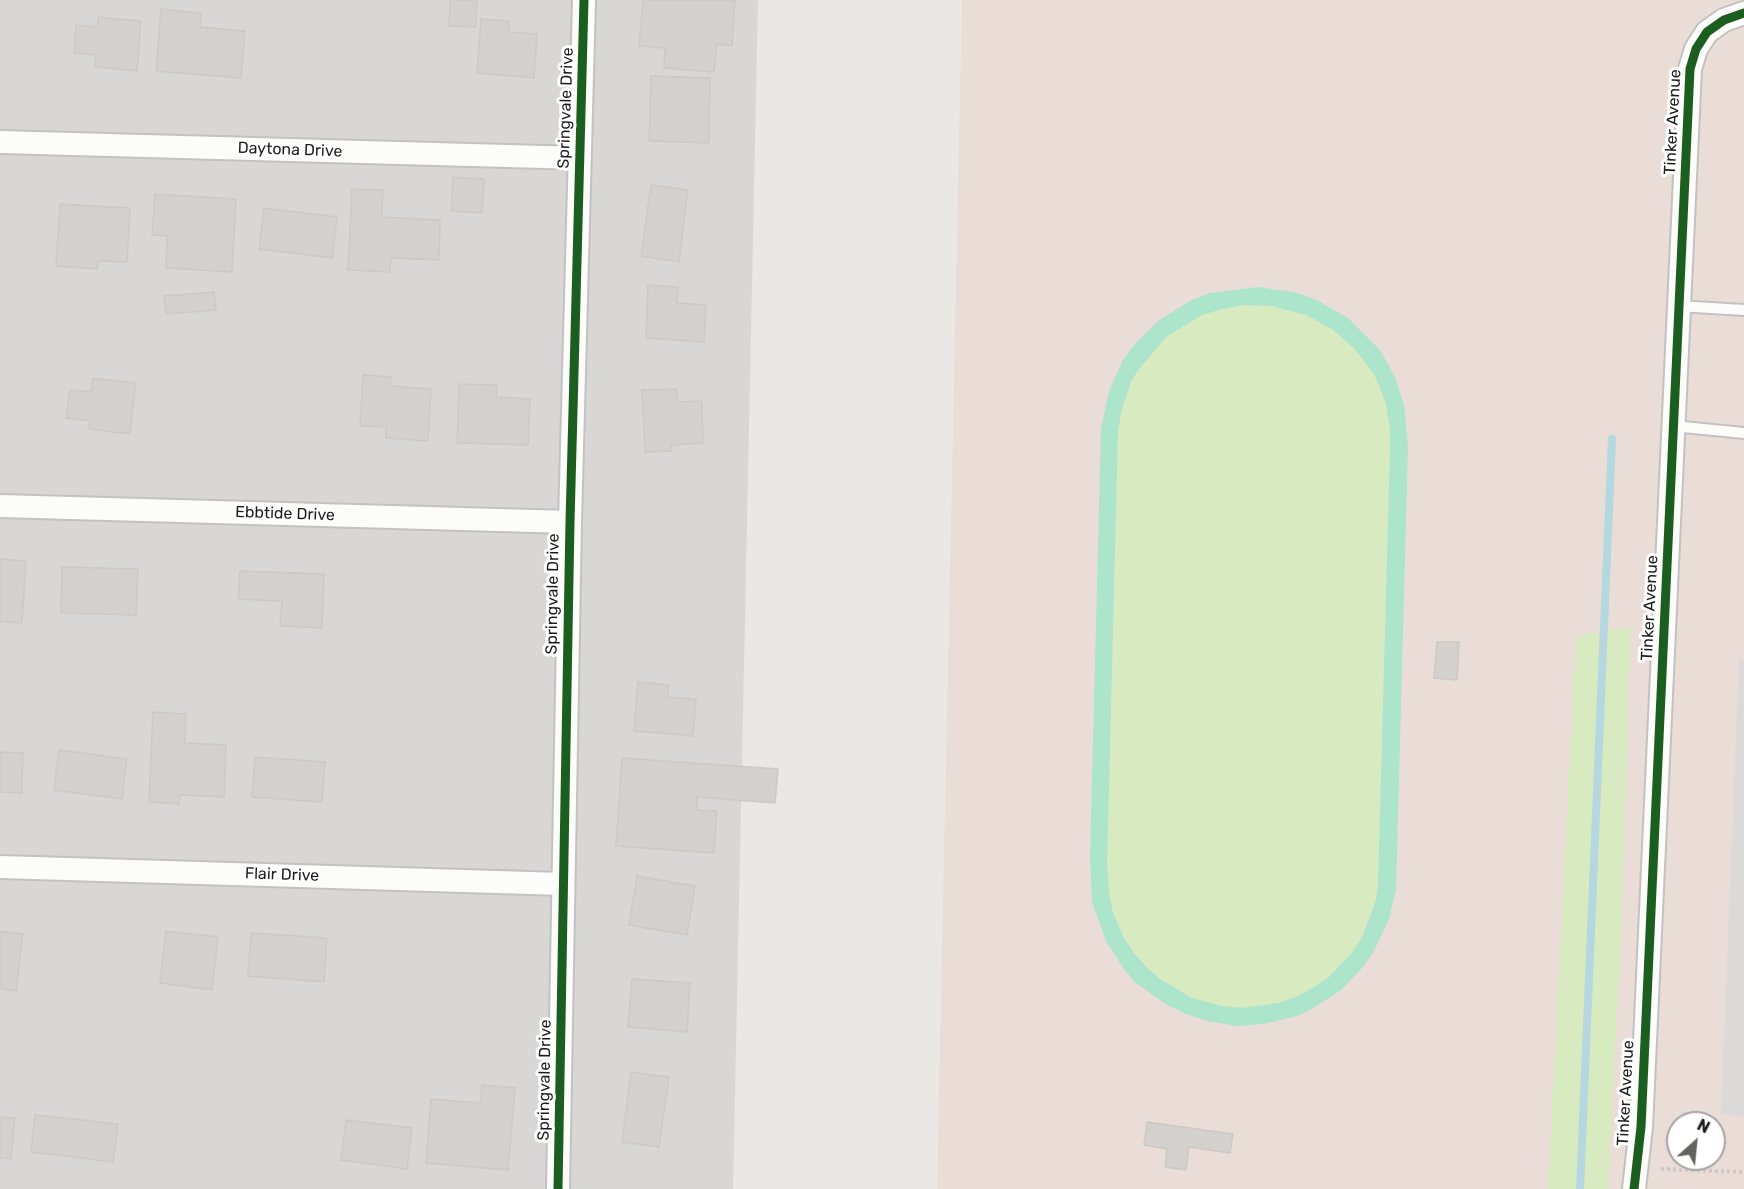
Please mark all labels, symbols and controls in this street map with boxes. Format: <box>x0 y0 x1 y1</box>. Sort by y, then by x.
street label: Springvale Drive <box>554 47 578 169</box>
street label: Tinker Avenue <box>1661 69 1685 175</box>
street label: Daytona Drive <box>237 139 343 161</box>
street label: Ebbtide Drive <box>235 503 335 525</box>
street label: Springvale Drive <box>542 533 564 655</box>
street label: Tinker Avenue <box>1638 555 1662 661</box>
street label: Flair Drive <box>244 864 320 886</box>
street label: Springvale Drive <box>534 1019 556 1141</box>
street label: Tinker Avenue <box>1614 1040 1638 1146</box>
north arrow <box>1666 1111 1726 1171</box>
text: N <box>1694 1115 1713 1137</box>

